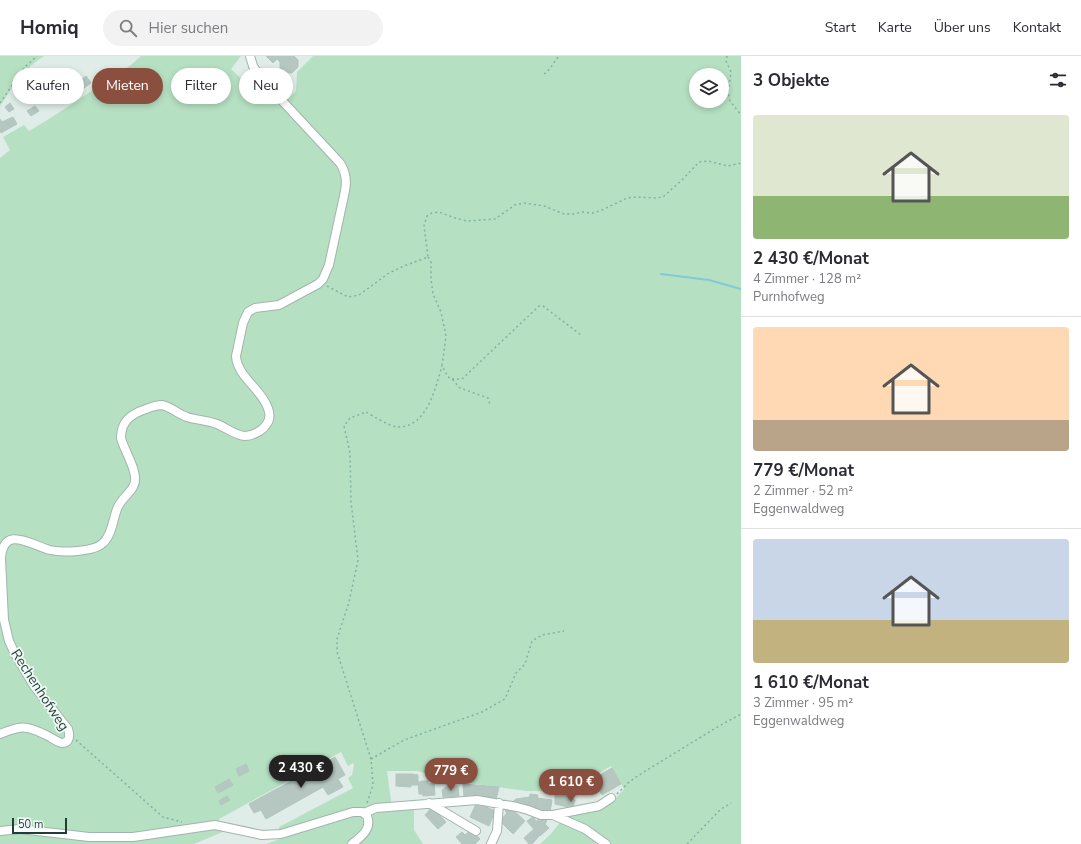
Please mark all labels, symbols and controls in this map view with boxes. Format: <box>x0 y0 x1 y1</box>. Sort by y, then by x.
search box <box>103 10 383 46</box>
text: Homiq <box>20 15 79 41</box>
icon: search <box>117 17 139 39</box>
text: Hier suchen <box>149 18 228 38</box>
text: Start <box>825 18 856 37</box>
text: Karte <box>878 18 912 37</box>
text: Über uns <box>934 18 991 37</box>
text: Kontakt <box>1013 18 1061 37</box>
chip: Kaufen <box>12 68 84 104</box>
chip: Mieten <box>92 68 163 104</box>
chip: Filter <box>171 68 231 104</box>
chip: Neu <box>239 68 293 104</box>
map controls <box>689 68 729 108</box>
button: layers <box>689 68 729 108</box>
text: 3 Objekte <box>753 69 829 92</box>
icon: filters <box>1047 69 1069 91</box>
icon: home <box>875 141 947 213</box>
text: 2 430 €/Monat <box>753 247 869 270</box>
text: 4 Zimmer · 128 m² <box>753 270 861 288</box>
text: Purnhofweg <box>753 288 825 306</box>
icon: home <box>875 353 947 425</box>
text: 779 €/Monat <box>753 459 854 482</box>
text: 2 Zimmer · 52 m² <box>753 482 853 500</box>
text: Eggenwaldweg <box>753 500 844 518</box>
icon: home <box>875 565 947 637</box>
street label: Rechenhofweg <box>6 645 74 735</box>
text: 1 610 €/Monat <box>753 671 869 694</box>
text: 3 Zimmer · 95 m² <box>753 694 853 712</box>
text: Eggenwaldweg <box>753 712 844 730</box>
pin: 2 430 € <box>264 755 338 789</box>
pin: 779 € <box>423 758 479 792</box>
text: 2 430 € <box>278 759 324 777</box>
text: 779 € <box>434 762 468 780</box>
pin: 1 610 € <box>534 769 608 803</box>
text: 1 610 € <box>548 773 594 791</box>
scale bar <box>12 816 67 835</box>
text: 50 m <box>18 817 43 832</box>

